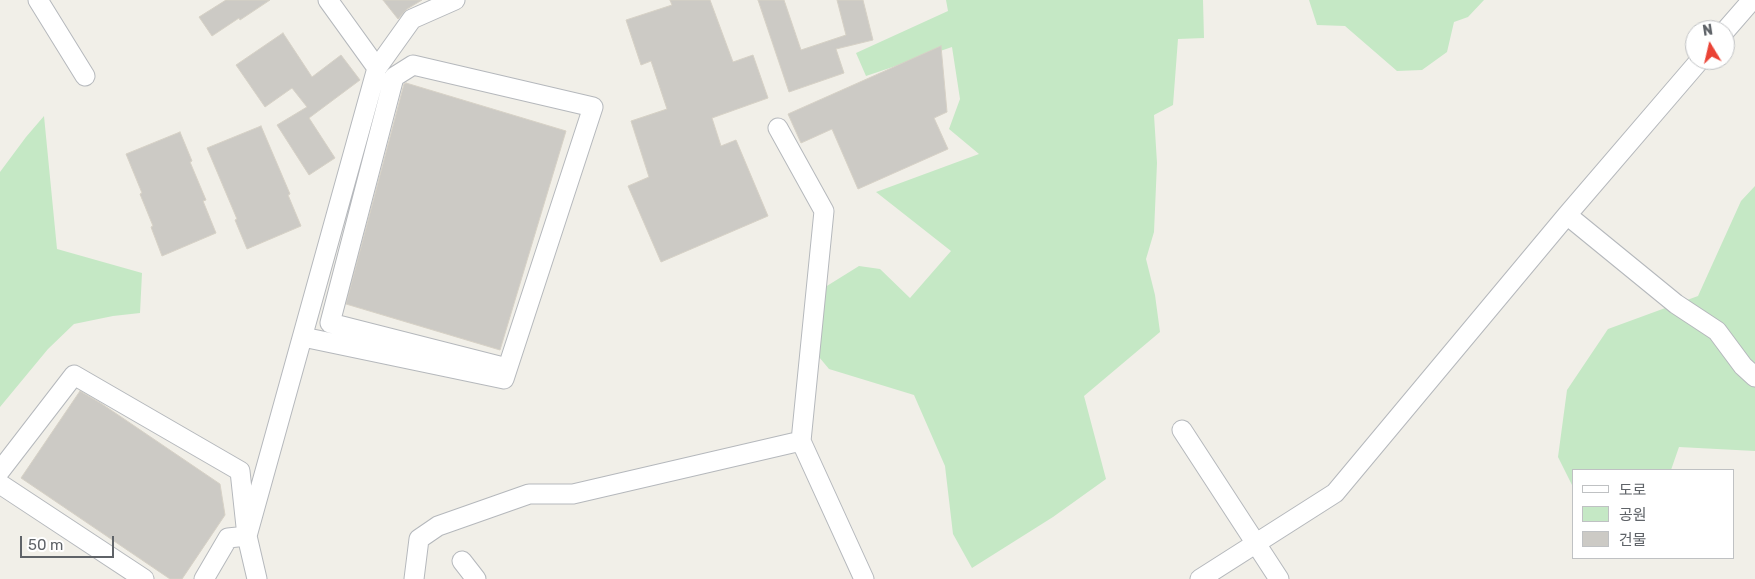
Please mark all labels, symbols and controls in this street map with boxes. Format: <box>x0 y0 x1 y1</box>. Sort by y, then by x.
north arrow <box>1685 20 1735 70</box>
text: N <box>1701 21 1714 40</box>
legend <box>1572 469 1735 559</box>
text: 도로 <box>1619 481 1647 499</box>
text: 공원 <box>1619 506 1647 524</box>
scale bar <box>22 526 116 558</box>
text: 건물 <box>1619 531 1647 549</box>
text: 50 m <box>28 536 63 554</box>

